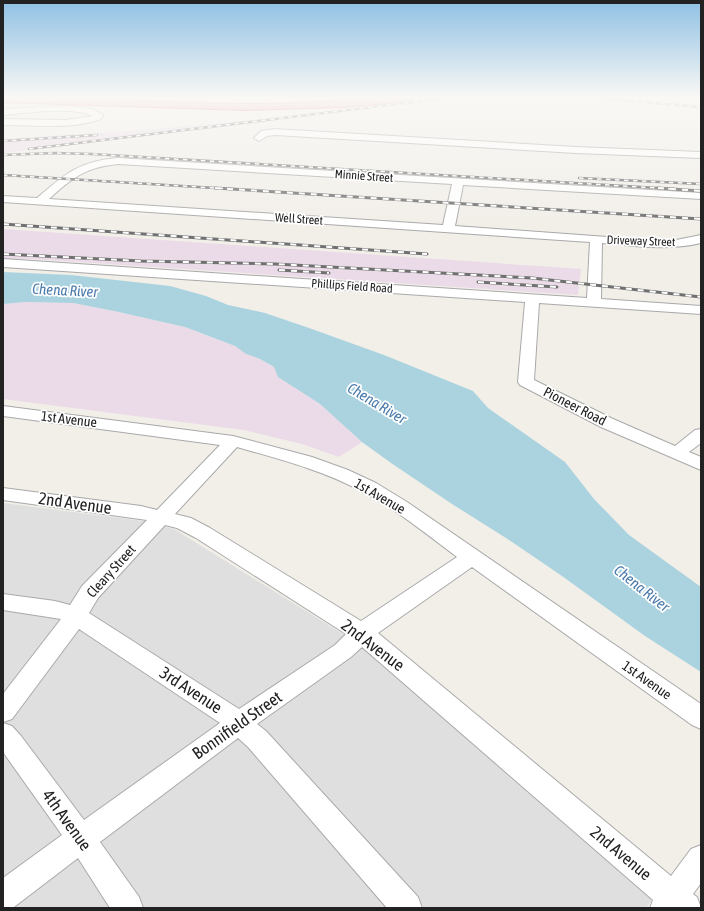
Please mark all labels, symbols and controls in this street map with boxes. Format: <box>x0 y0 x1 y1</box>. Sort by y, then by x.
street label: Minnie Street <box>334 167 394 185</box>
street label: Well Street <box>275 210 324 228</box>
street label: Driveway Street <box>606 233 676 249</box>
street label: Phillips Field Road <box>311 276 393 296</box>
water label: Chena River <box>32 280 99 300</box>
water label: Chena River <box>345 379 410 427</box>
street label: Pioneer Road <box>541 383 609 429</box>
street label: 1st Avenue <box>40 408 98 430</box>
street label: 1st Avenue <box>352 475 408 517</box>
street label: 2nd Avenue <box>37 488 113 518</box>
street label: Cleary Street <box>83 541 139 601</box>
water label: Chena River <box>611 561 673 615</box>
street label: 2nd Avenue <box>338 615 409 675</box>
street label: 1st Avenue <box>619 657 675 703</box>
street label: 3rd Avenue <box>156 662 226 718</box>
street label: Bonnifield Street <box>188 687 286 763</box>
street label: 4th Avenue <box>38 786 96 855</box>
street label: 2nd Avenue <box>586 822 656 885</box>

